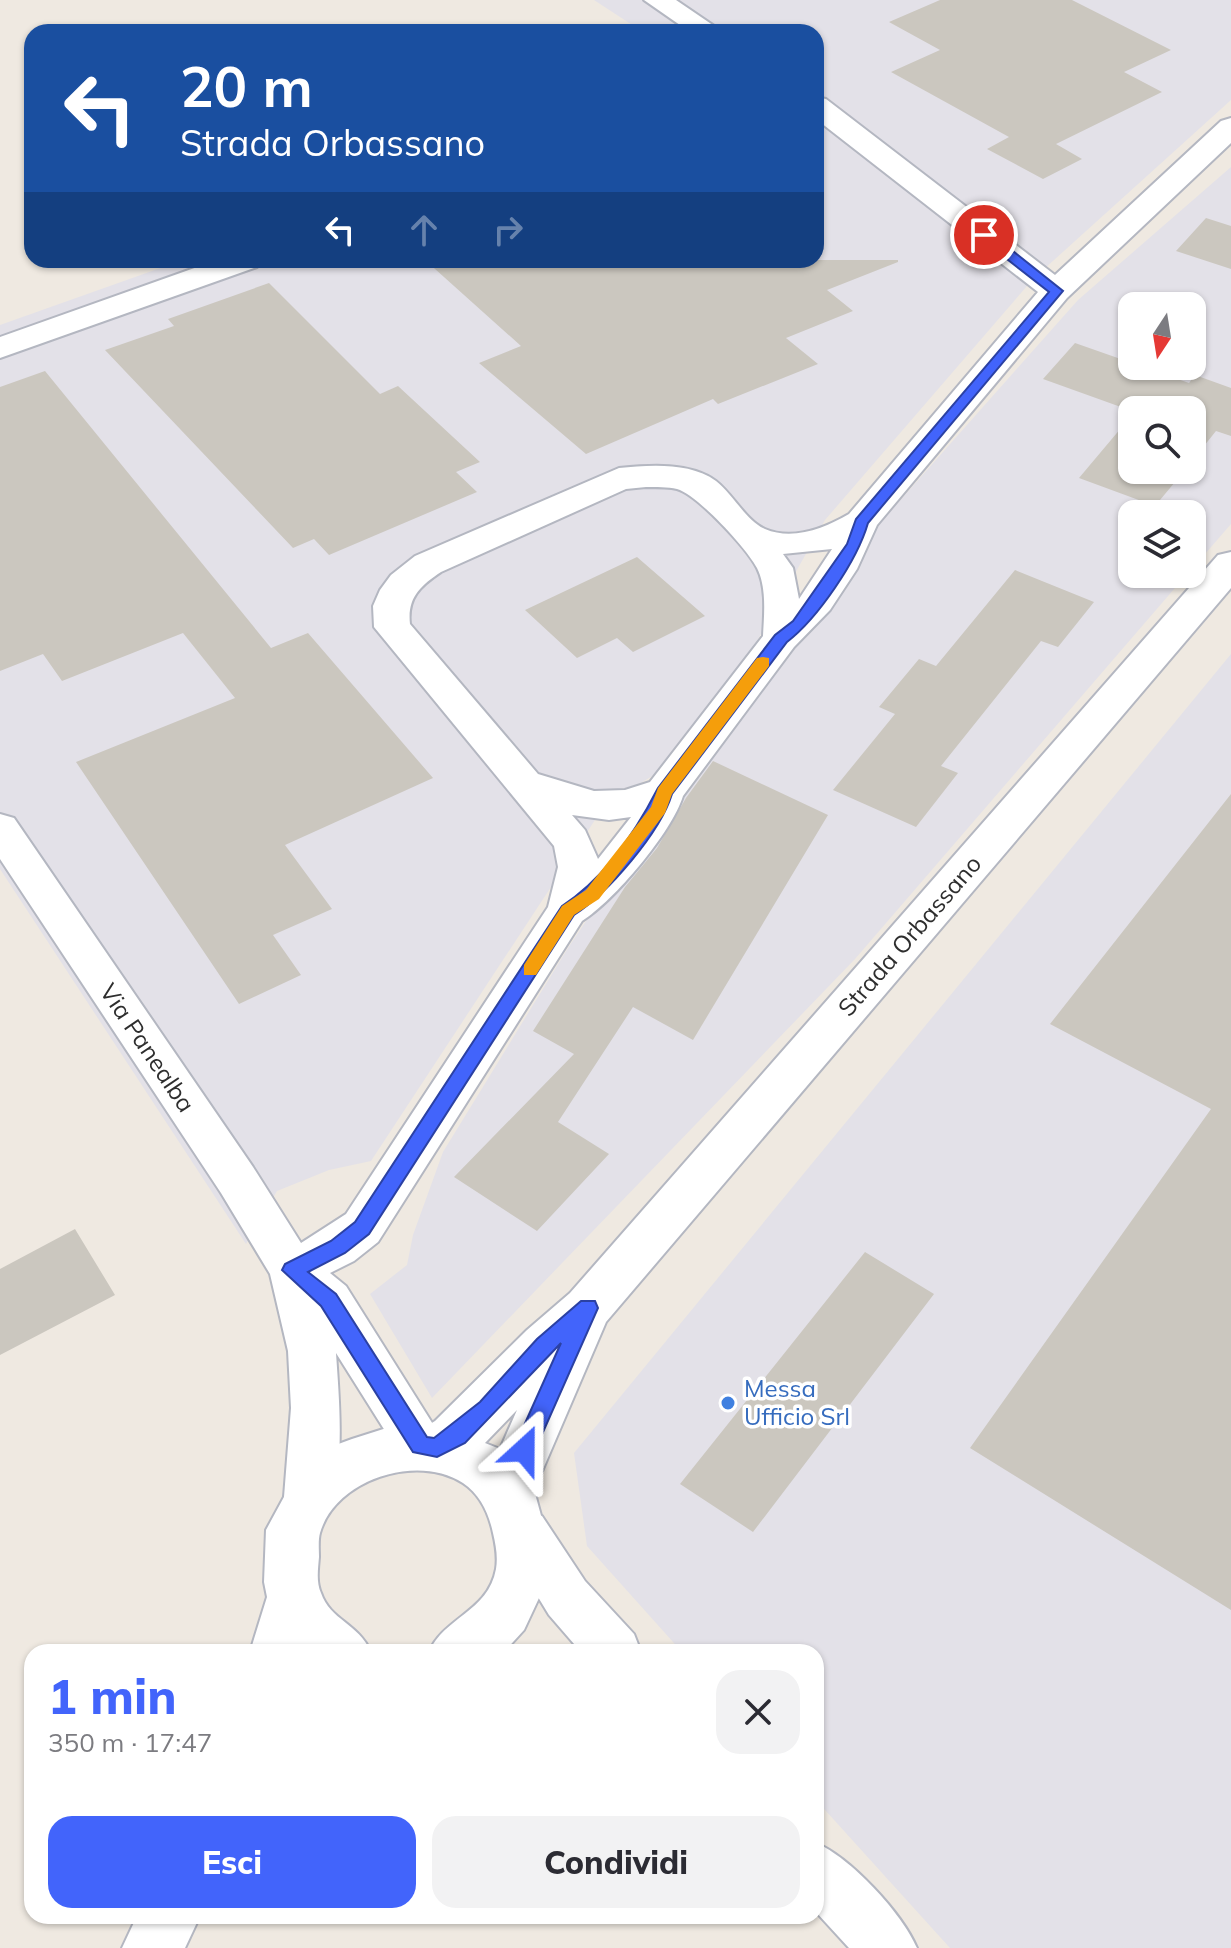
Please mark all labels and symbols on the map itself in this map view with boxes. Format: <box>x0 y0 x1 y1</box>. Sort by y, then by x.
pin <box>950 201 1018 269</box>
north arrow <box>1118 292 1206 380</box>
street label: Strada Orbassano <box>831 849 987 1022</box>
street label: Via Panealba <box>94 977 202 1117</box>
place label: Messa Ufficio Srl <box>744 1373 850 1431</box>
marker: Messa Ufficio Srl <box>719 1394 737 1412</box>
position arrow <box>482 1408 566 1492</box>

